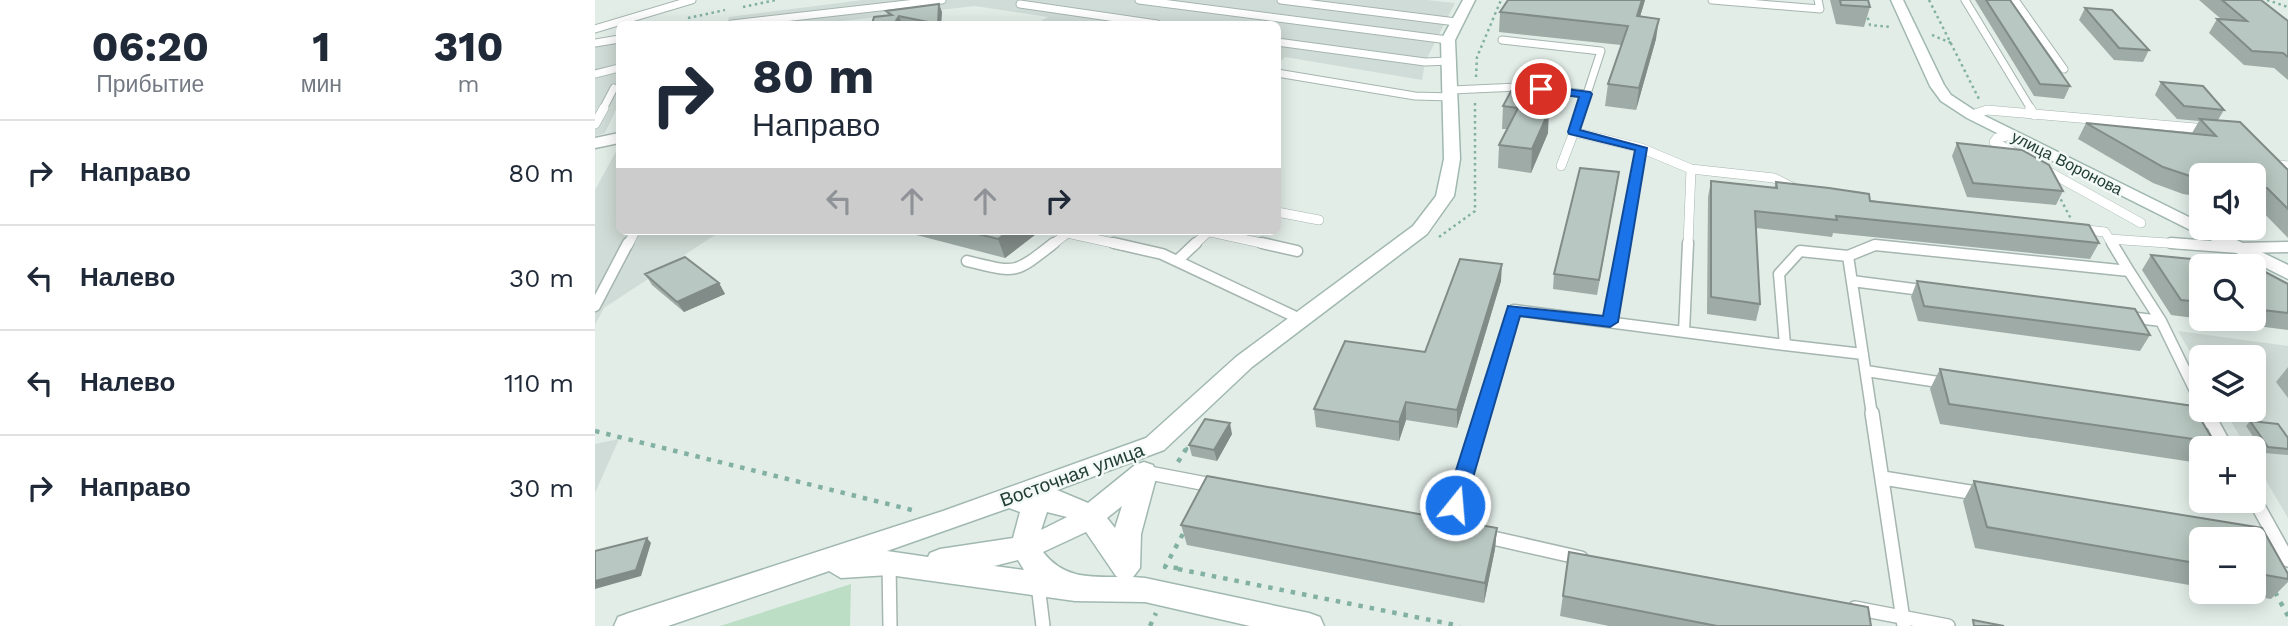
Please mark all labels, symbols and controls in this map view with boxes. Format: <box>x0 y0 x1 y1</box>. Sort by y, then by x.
text: 06:20 <box>91 22 209 71</box>
text: 1 <box>312 22 330 71</box>
text: 310 <box>433 22 504 71</box>
text: 80 m <box>752 47 874 105</box>
icon: right <box>637 49 728 140</box>
pin <box>1511 59 1571 119</box>
icon: arrive <box>1522 70 1560 108</box>
text: Прибытие <box>96 71 204 98</box>
text: мин <box>301 71 342 98</box>
text: m <box>458 71 479 98</box>
text: Направо <box>752 106 880 144</box>
street label: улица Воронова <box>2008 127 2126 199</box>
icon: right <box>21 154 59 192</box>
text: Направо <box>80 157 191 187</box>
text: 80 m <box>508 158 574 188</box>
map controls <box>2189 163 2266 604</box>
button: sound <box>2189 163 2266 240</box>
icon: left <box>820 182 858 220</box>
icon: ahead <box>893 182 931 220</box>
icon: ahead <box>966 182 1004 220</box>
icon: right <box>1039 182 1077 220</box>
button: search <box>2189 254 2266 331</box>
icon: left <box>21 259 59 297</box>
text: Налево <box>80 262 175 292</box>
text: 30 m <box>509 263 574 293</box>
button: layers <box>2189 345 2266 422</box>
icon: left <box>21 364 59 402</box>
text: Налево <box>80 367 175 397</box>
text: 110 m <box>504 368 574 398</box>
button: + <box>2189 436 2266 513</box>
street label: Восточная улица <box>997 438 1147 512</box>
position arrow <box>1418 468 1492 542</box>
icon: right <box>21 469 59 507</box>
text: Направо <box>80 472 191 502</box>
text: 30 m <box>509 473 574 503</box>
button: − <box>2189 527 2266 604</box>

